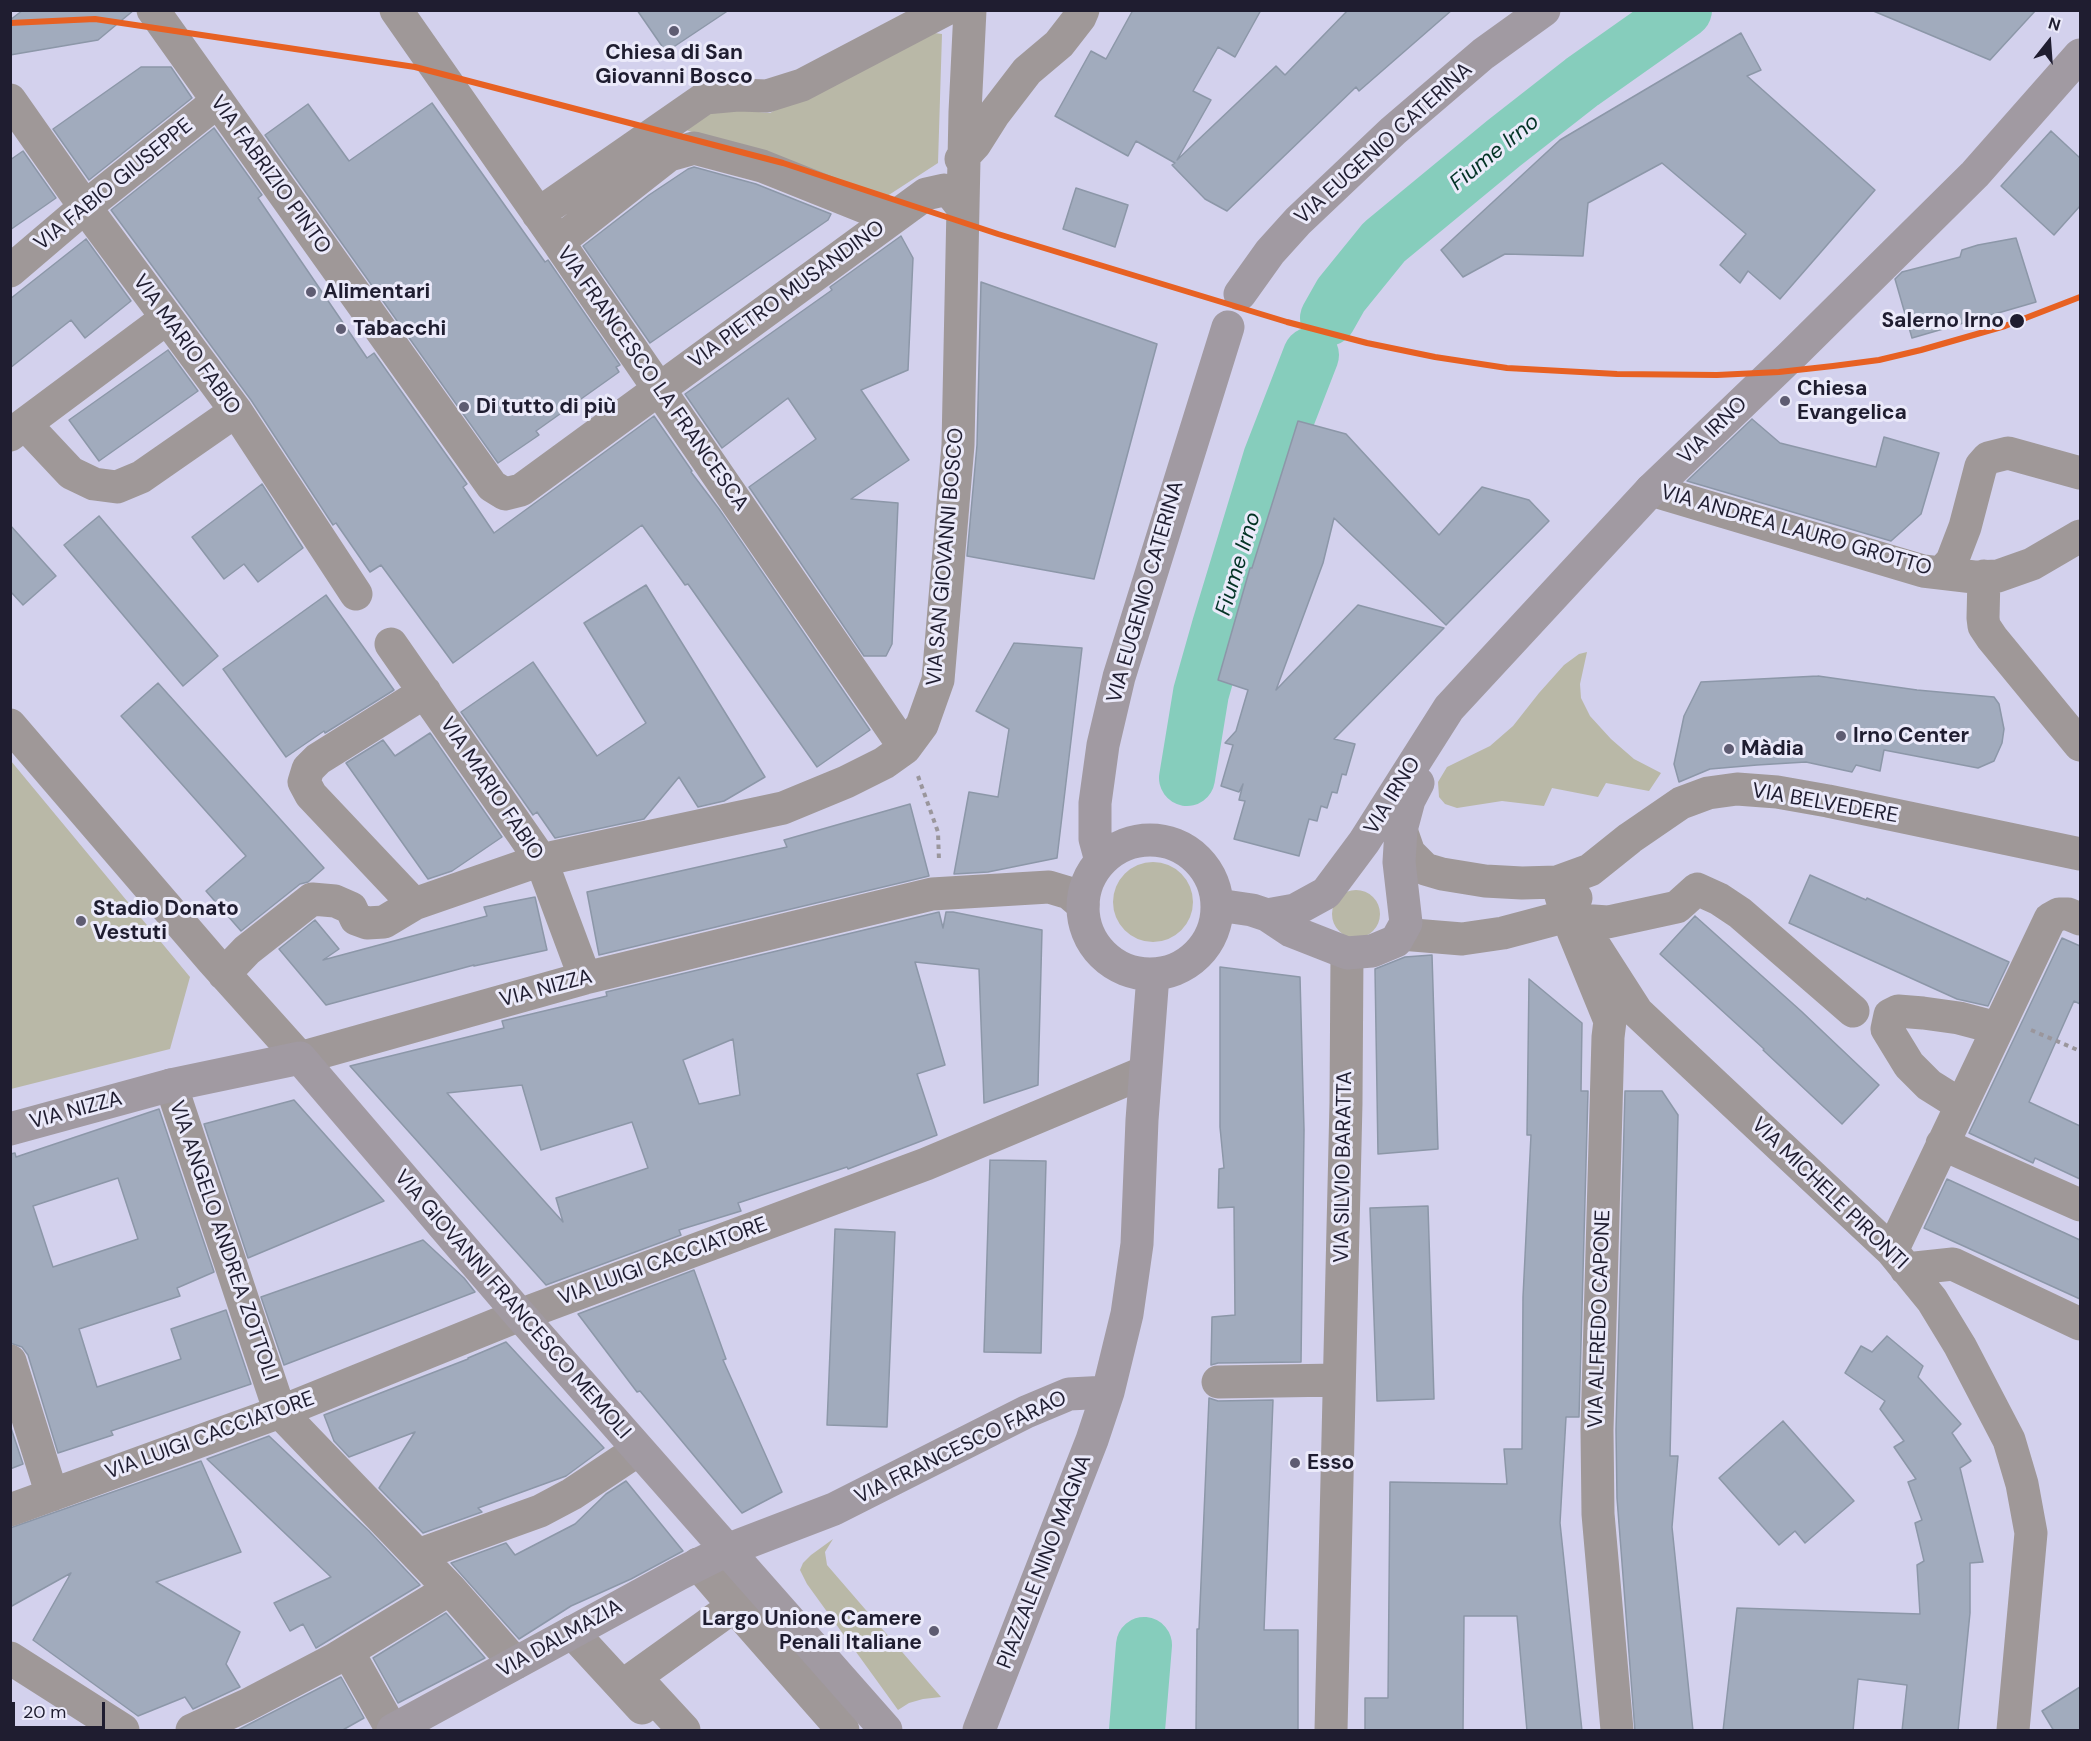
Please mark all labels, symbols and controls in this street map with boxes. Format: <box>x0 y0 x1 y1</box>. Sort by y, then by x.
north arrow <box>2019 12 2079 72</box>
text: N <box>2046 13 2063 36</box>
marker: Chiesa di San Giovanni Bosco <box>667 24 681 38</box>
place label: Chiesa di San Giovanni Bosco <box>595 40 753 90</box>
street label: VIA EUGENIO CATERINA <box>1290 58 1478 230</box>
street label: VIA FABRIZIO PINTO <box>204 91 336 259</box>
water label: Fiume Irno <box>1445 109 1545 197</box>
street label: VIA FABIO GIUSEPPE <box>30 113 198 257</box>
street label: VIA PIETRO MUSANDINO <box>684 216 890 374</box>
street label: VIA FRANCESCO LA FRANCESCA <box>551 242 753 516</box>
street label: VIA MARIO FABIO <box>127 270 245 420</box>
place label: Alimentari <box>323 279 430 305</box>
marker: Alimentari <box>304 285 318 299</box>
place label: Salerno Irno <box>1881 308 2004 334</box>
marker: Salerno Irno <box>2008 312 2026 330</box>
place label: Tabacchi <box>353 316 446 342</box>
marker: Tabacchi <box>334 322 348 336</box>
place label: Chiesa Evangelica <box>1797 376 1907 426</box>
street label: VIA IRNO <box>1673 392 1753 470</box>
place label: Di tutto di più <box>476 394 616 420</box>
marker: Chiesa Evangelica <box>1778 394 1792 408</box>
marker: Di tutto di più <box>457 400 471 414</box>
street label: VIA SAN GIOVANNI BOSCO <box>922 427 970 687</box>
street label: VIA EUGENIO CATERINA <box>1102 478 1190 706</box>
street label: VIA ANDREA LAURO GROTTO <box>1658 480 1934 582</box>
water label: Fiume Irno <box>1211 509 1267 619</box>
street label: VIA MARIO FABIO <box>434 713 548 865</box>
place label: Irno Center <box>1853 723 1969 749</box>
marker: Irno Center <box>1834 729 1848 743</box>
place label: Màdia <box>1741 736 1804 762</box>
marker: Màdia <box>1722 742 1736 756</box>
street label: VIA IRNO <box>1359 753 1427 839</box>
street label: VIA BELVEDERE <box>1750 779 1900 829</box>
place label: Stadio Donato Vestuti <box>93 896 239 946</box>
marker: Stadio Donato Vestuti <box>74 914 88 928</box>
street label: VIA NIZZA <box>497 965 595 1013</box>
street label: VIA SILVIO BARATTA <box>1330 1071 1358 1263</box>
street label: VIA NIZZA <box>27 1087 125 1135</box>
street label: VIA ANGELO ANDREA ZOTTOLI <box>163 1098 283 1384</box>
street label: VIA MICHELE PIRONTI <box>1745 1113 1913 1275</box>
street label: VIA GIOVANNI FRANCESCO MEMOLI <box>388 1165 636 1445</box>
street label: VIA ALFREDO CAPONE <box>1584 1209 1616 1429</box>
street label: VIA LUIGI CACCIATORE <box>555 1212 771 1312</box>
street label: VIA LUIGI CACCIATORE <box>102 1386 318 1486</box>
street label: VIA FRANCESCO FARAO <box>851 1386 1071 1510</box>
place label: Esso <box>1307 1450 1354 1476</box>
street label: PIAZZALE NINO MAGNA <box>993 1451 1097 1673</box>
marker: Esso <box>1288 1456 1302 1470</box>
street label: VIA DALMAZIA <box>493 1594 627 1684</box>
place label: Largo Unione Camere Penali Italiane <box>702 1606 922 1656</box>
marker: Largo Unione Camere Penali Italiane <box>927 1624 941 1638</box>
scale bar <box>15 1690 108 1728</box>
text: 20 m <box>23 1700 66 1724</box>

